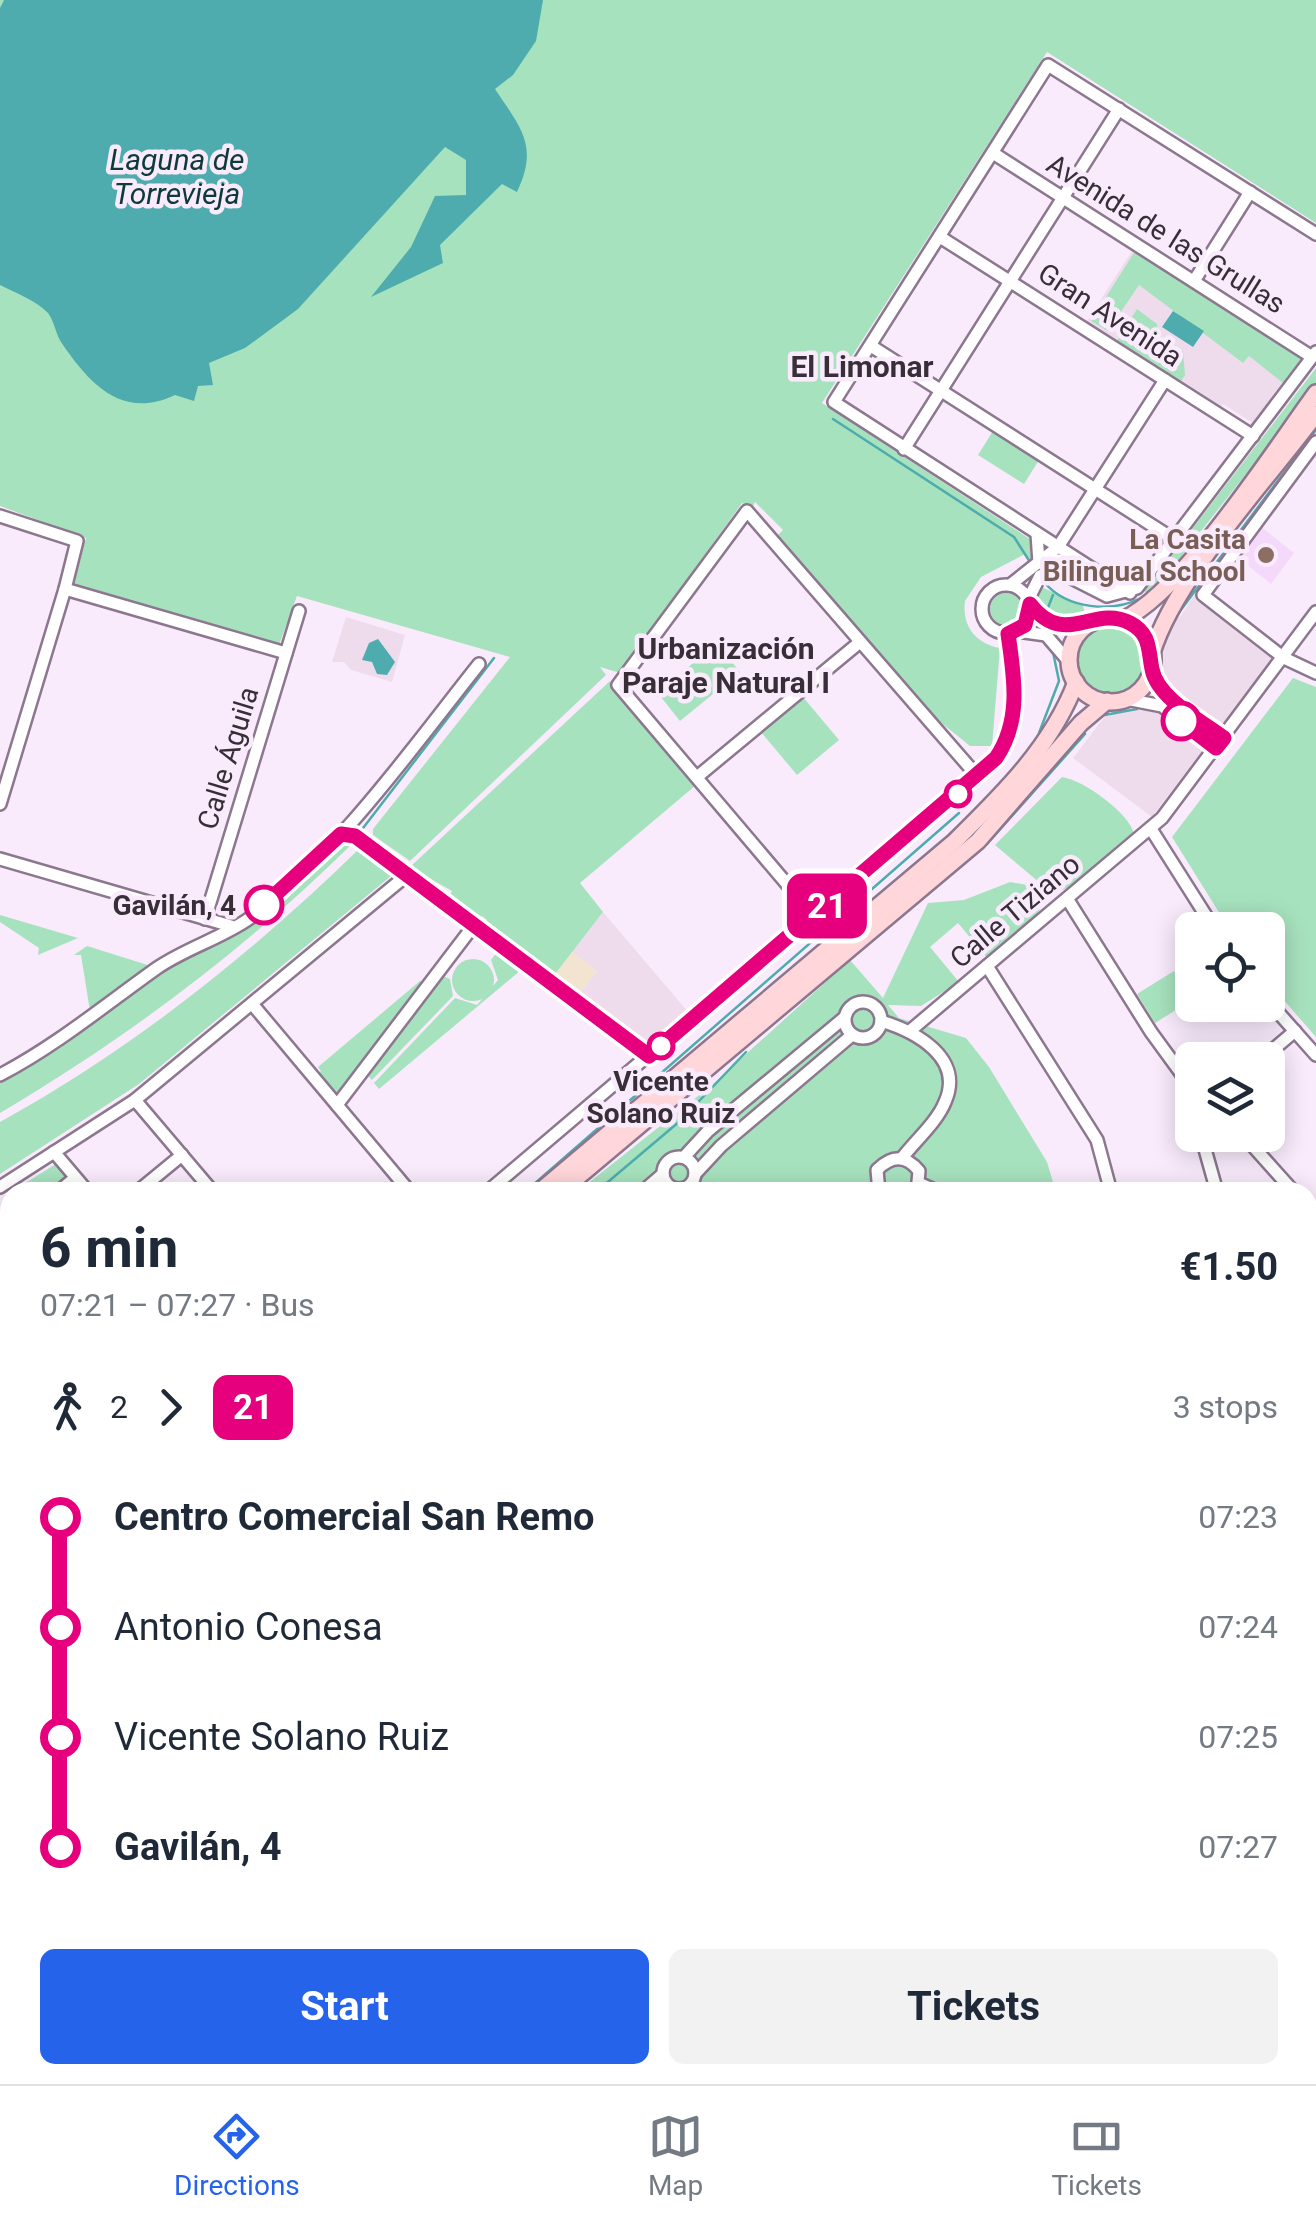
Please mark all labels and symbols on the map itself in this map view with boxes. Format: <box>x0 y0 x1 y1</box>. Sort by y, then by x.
water label: Laguna de Torrevieja <box>110 142 245 211</box>
street label: Avenida de las Grullas <box>1041 147 1291 321</box>
street label: Gran Avenida <box>1032 256 1188 374</box>
district label: El Limonar <box>790 349 934 384</box>
place label: La Casita Bilingual School <box>1043 523 1246 588</box>
marker: La Casita Bilingual School <box>1255 544 1277 566</box>
district label: Urbanización Paraje Natural I <box>622 631 830 700</box>
street label: Calle Águila <box>191 683 265 833</box>
unlabelled marker <box>1162 702 1200 740</box>
unlabelled marker <box>945 781 971 807</box>
street label: Calle Tiziano <box>943 847 1087 975</box>
line badge: 21 <box>782 874 872 938</box>
marker: Gavilán, 4 <box>245 886 283 924</box>
place label: Gavilán, 4 <box>113 889 236 922</box>
marker: Vicente Solano Ruiz <box>648 1033 674 1059</box>
place label: Vicente Solano Ruiz <box>586 1065 736 1130</box>

